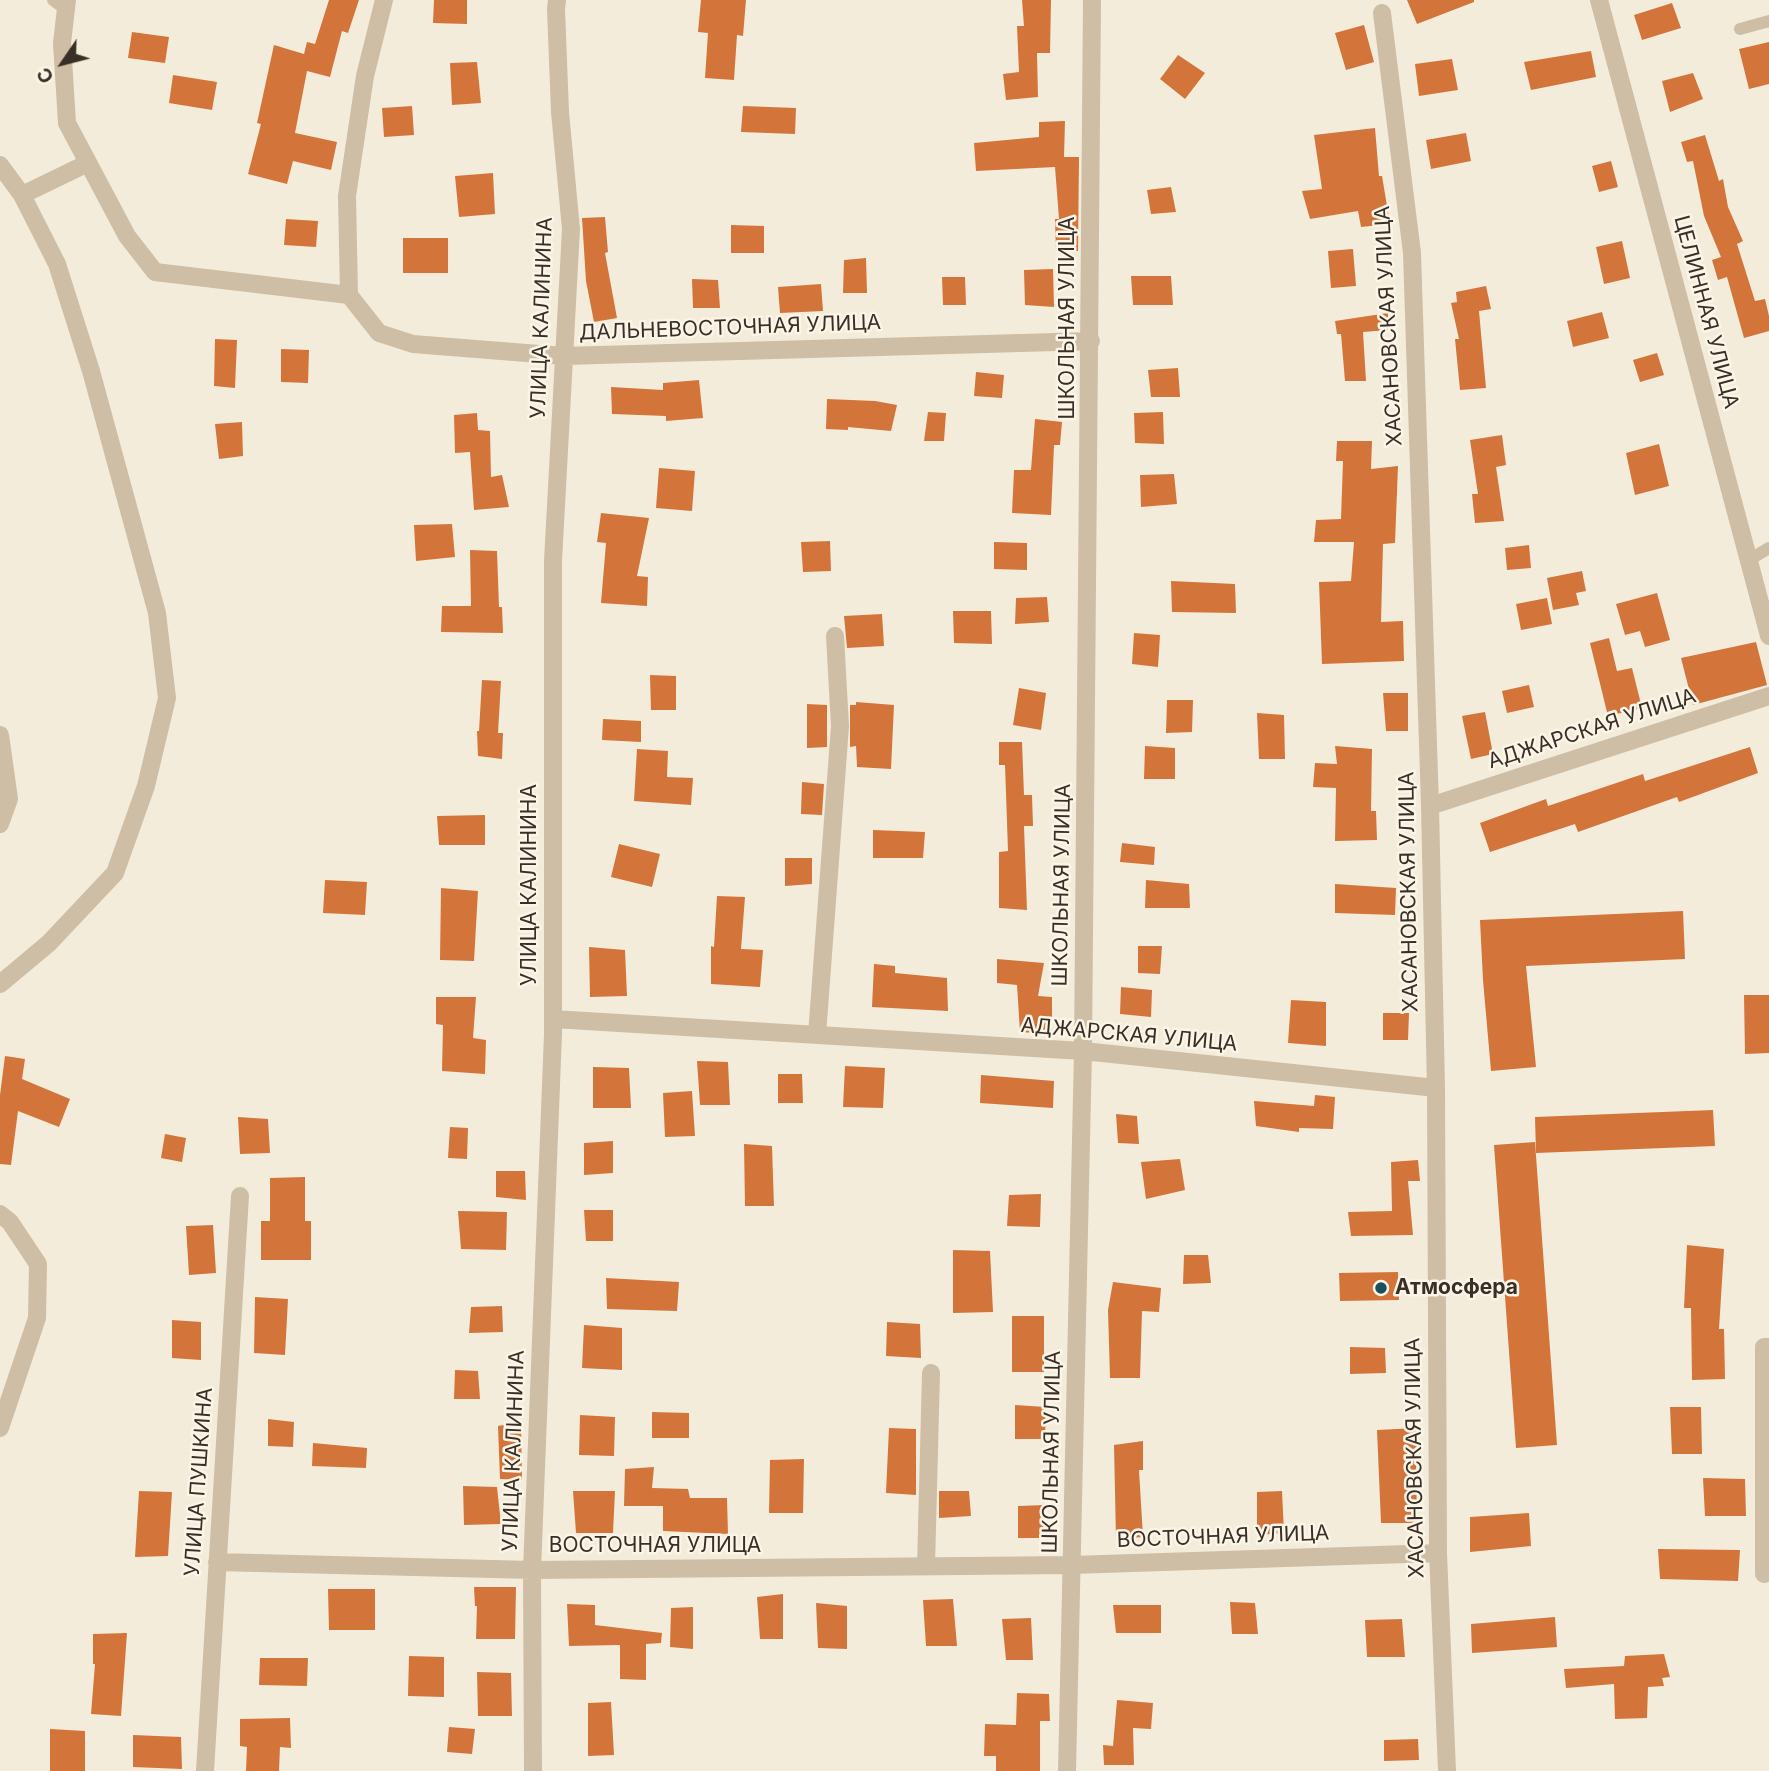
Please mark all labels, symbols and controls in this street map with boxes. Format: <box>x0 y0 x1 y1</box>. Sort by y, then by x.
north arrow <box>28 28 98 98</box>
text: С <box>32 63 59 88</box>
street label: ХАСАНОВСКАЯ УЛИЦА <box>1370 205 1408 447</box>
street label: ЦЕЛИННАЯ УЛИЦА <box>1668 213 1744 411</box>
street label: УЛИЦА КАЛИНИНА <box>526 217 558 419</box>
street label: ШКОЛЬНАЯ УЛИЦА <box>1055 217 1081 419</box>
street label: ДАЛЬНЕВОСТОЧНАЯ УЛИЦА <box>579 310 881 346</box>
street label: АДЖАРСКАЯ УЛИЦА <box>1485 683 1699 775</box>
street label: ХАСАНОВСКАЯ УЛИЦА <box>1394 771 1424 1013</box>
street label: ШКОЛЬНАЯ УЛИЦА <box>1048 783 1076 987</box>
street label: УЛИЦА КАЛИНИНА <box>517 784 543 986</box>
street label: АДЖАРСКАЯ УЛИЦА <box>1020 1013 1238 1057</box>
place label: Атмосфера <box>1395 1275 1518 1301</box>
marker: Атмосфера <box>1373 1280 1389 1296</box>
street label: ХАСАНОВСКАЯ УЛИЦА <box>1400 1337 1430 1579</box>
street label: УЛИЦА КАЛИНИНА <box>498 1350 530 1552</box>
street label: ШКОЛЬНАЯ УЛИЦА <box>1038 1350 1066 1554</box>
street label: УЛИЦА ПУШКИНА <box>180 1387 218 1577</box>
street label: ВОСТОЧНАЯ УЛИЦА <box>1116 1521 1330 1553</box>
street label: ВОСТОЧНАЯ УЛИЦА <box>549 1533 761 1559</box>

